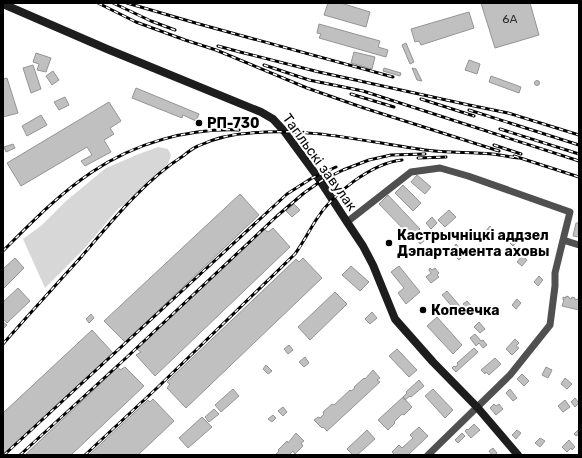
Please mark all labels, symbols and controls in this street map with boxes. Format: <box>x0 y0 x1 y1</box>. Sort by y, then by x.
house number: 6А <box>502 12 518 26</box>
street label: Тагільскі завулак <box>279 110 361 215</box>
place label: РП-730 <box>207 115 260 132</box>
marker: РП-730 <box>194 118 204 128</box>
place label: Кастрычніцкі аддзел Дэпартамента аховы <box>397 227 550 260</box>
marker: Кастрычніцкі аддзел Дэпартамента аховы <box>384 238 394 248</box>
place label: Копеечка <box>431 302 500 319</box>
marker: Копеечка <box>418 305 428 315</box>

